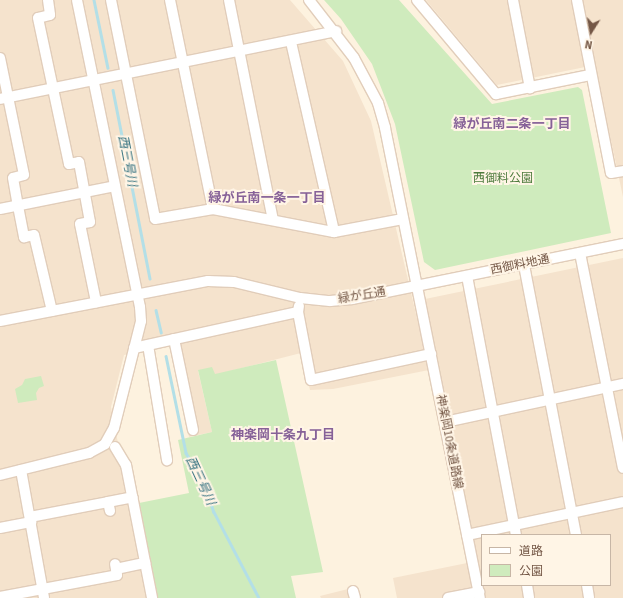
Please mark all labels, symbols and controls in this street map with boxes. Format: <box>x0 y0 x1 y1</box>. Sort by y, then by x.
north arrow <box>571 12 611 52</box>
text: N <box>584 36 594 52</box>
district label: 緑が丘南二条一丁目 <box>454 116 570 132</box>
water label: 西三号川 <box>114 134 140 188</box>
park label: 西御料公園 <box>473 172 533 186</box>
district label: 緑が丘南一条一丁目 <box>209 190 325 206</box>
street label: 西御料地通 <box>489 252 551 278</box>
street label: 緑が丘通 <box>337 285 387 307</box>
street label: 神楽岡10条道路線 <box>433 394 465 490</box>
district label: 神楽岡十条九丁目 <box>231 427 335 443</box>
water label: 西三号川 <box>182 454 218 508</box>
legend <box>481 534 611 586</box>
text: 道路 <box>519 543 543 560</box>
text: 公園 <box>519 563 543 580</box>

